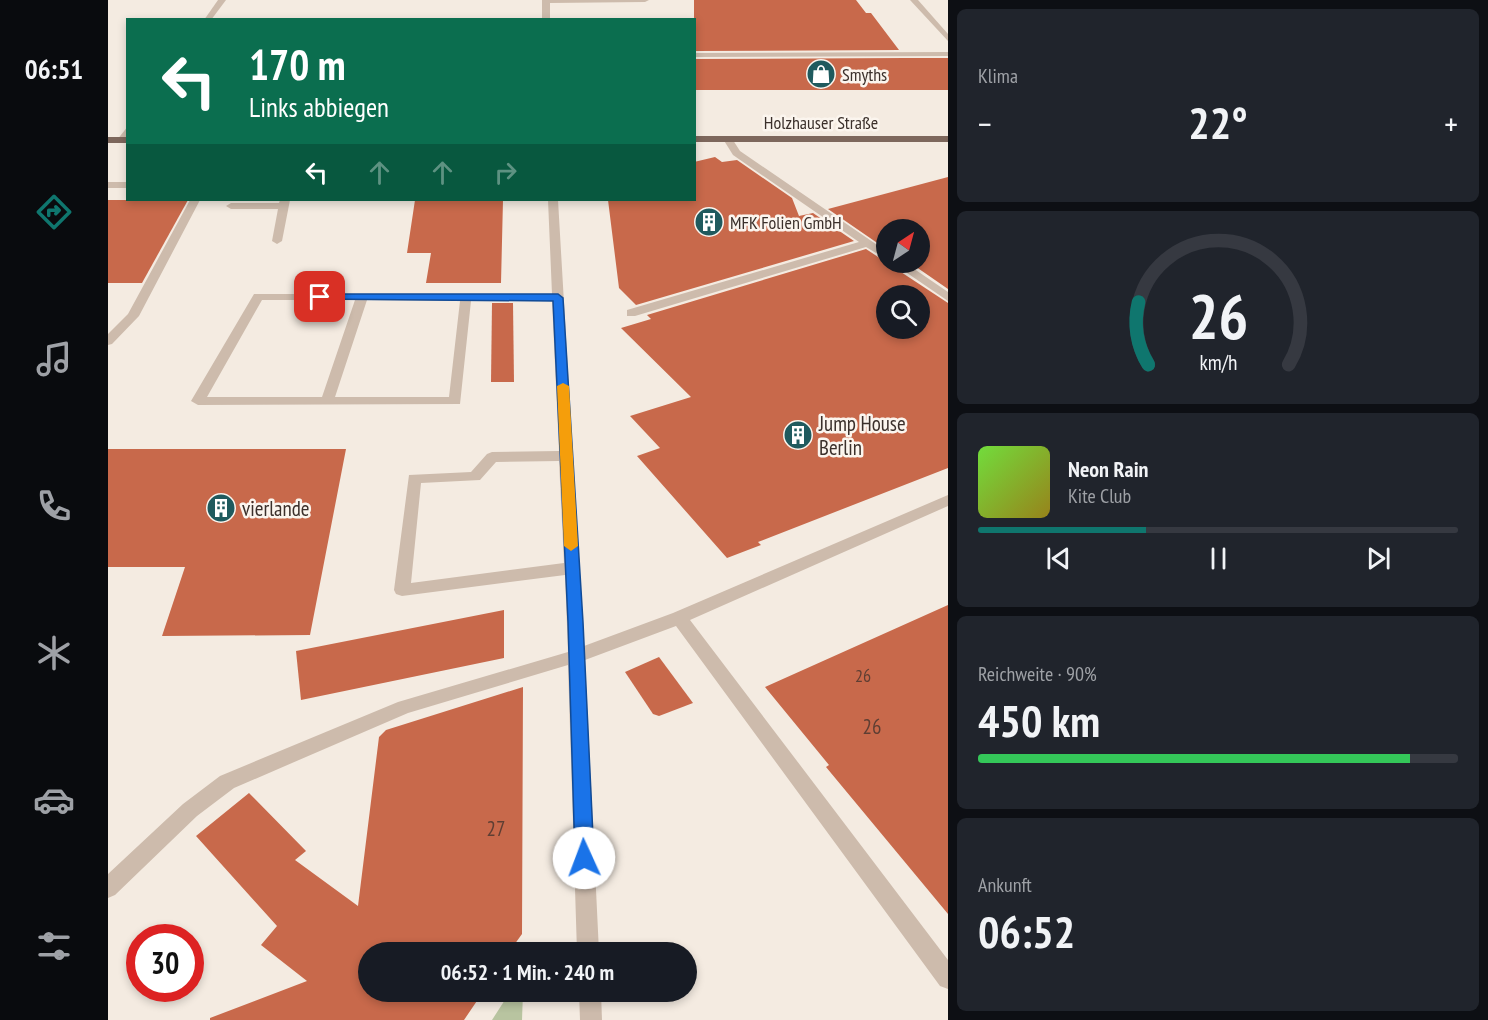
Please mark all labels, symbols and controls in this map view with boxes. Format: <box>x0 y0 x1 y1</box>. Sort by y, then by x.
text: 170 m <box>249 37 346 92</box>
icon: left <box>150 42 228 120</box>
text: 06:51 <box>25 52 83 86</box>
shop icon: Smyths <box>805 58 837 90</box>
place label: Smyths <box>842 63 887 86</box>
text: Klima <box>978 63 1018 89</box>
text: Links abbiegen <box>249 90 389 124</box>
text: 22° <box>1188 93 1248 151</box>
text: − <box>978 102 992 145</box>
text: + <box>1444 102 1458 145</box>
street label: Holzhauser Straße <box>764 111 878 134</box>
icon: left <box>300 156 333 189</box>
icon: ahead <box>363 156 396 189</box>
icon: ahead <box>426 156 459 189</box>
icon: right <box>489 156 522 189</box>
icon: directions <box>33 191 75 233</box>
building icon: MFK Folien GmbH <box>693 206 725 238</box>
place label: MFK Folien GmbH <box>730 211 842 234</box>
north arrow <box>876 219 930 273</box>
map controls <box>876 219 930 339</box>
pin <box>294 271 345 322</box>
text: 26 <box>1188 275 1248 356</box>
icon: arrive <box>303 280 336 313</box>
button: search <box>876 285 930 339</box>
icon: music <box>33 338 75 380</box>
text: km/h <box>1199 348 1237 376</box>
place label: Jump House Berlin <box>818 410 906 461</box>
building icon: Jump House Berlin <box>782 419 814 451</box>
text: Neon Rain <box>1068 455 1148 483</box>
text: Kite Club <box>1068 483 1131 509</box>
icon: phone <box>33 485 75 527</box>
building icon: vierlande <box>205 492 237 524</box>
place label: vierlande <box>242 495 309 522</box>
icon: previous <box>1042 542 1075 575</box>
icon: pause <box>1202 542 1235 575</box>
icon: next <box>1362 542 1395 575</box>
icon: climate <box>33 632 75 674</box>
text: Reichweite · 90% <box>978 661 1097 687</box>
house number: 26 <box>855 664 871 687</box>
text: 450 km <box>978 691 1100 749</box>
house number: 26 <box>863 713 881 740</box>
icon: car <box>33 779 75 821</box>
house number: 27 <box>487 815 505 842</box>
position arrow <box>552 826 616 890</box>
text: Ankunft <box>978 872 1032 898</box>
text: 06:52 <box>978 902 1075 960</box>
speed limit sign: 30 <box>126 924 204 1002</box>
icon: filters <box>33 925 75 967</box>
text: 06:52 · 1 Min. · 240 m <box>441 958 614 986</box>

